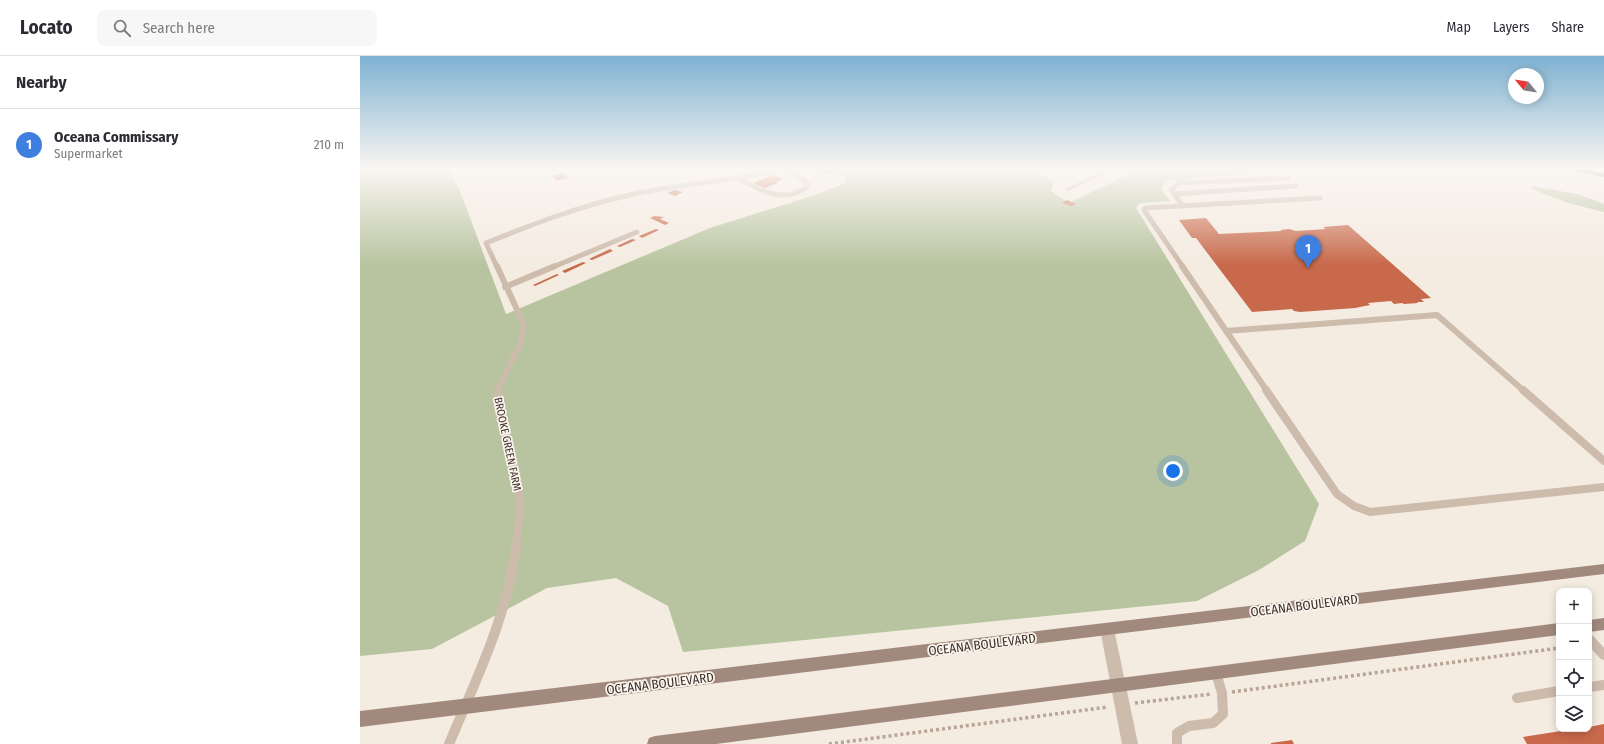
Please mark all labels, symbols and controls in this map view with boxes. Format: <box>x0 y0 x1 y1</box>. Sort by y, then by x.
search box <box>97 10 377 46</box>
text: Locato <box>20 16 73 39</box>
icon: search <box>111 17 133 39</box>
text: Search here <box>143 19 215 37</box>
text: Map <box>1447 19 1471 36</box>
text: Layers <box>1493 19 1529 36</box>
text: Share <box>1551 19 1584 36</box>
north arrow <box>1508 68 1544 104</box>
text: Nearby <box>16 72 67 93</box>
text: Oceana Commissary <box>54 128 178 146</box>
text: 1 <box>26 137 32 152</box>
text: 210 m <box>314 137 344 152</box>
text: Supermarket <box>54 146 123 161</box>
pin: 1 <box>1295 235 1321 268</box>
street label: BROOKE GREEN FARM <box>491 396 524 492</box>
your location <box>1163 461 1183 481</box>
map controls <box>1556 588 1592 732</box>
button: + <box>1556 588 1592 624</box>
street label: OCEANA BOULEVARD <box>1249 591 1359 620</box>
button: − <box>1556 624 1592 660</box>
street label: OCEANA BOULEVARD <box>927 630 1037 659</box>
button: locate <box>1556 660 1592 696</box>
street label: OCEANA BOULEVARD <box>605 669 715 698</box>
button: layers <box>1556 696 1592 732</box>

